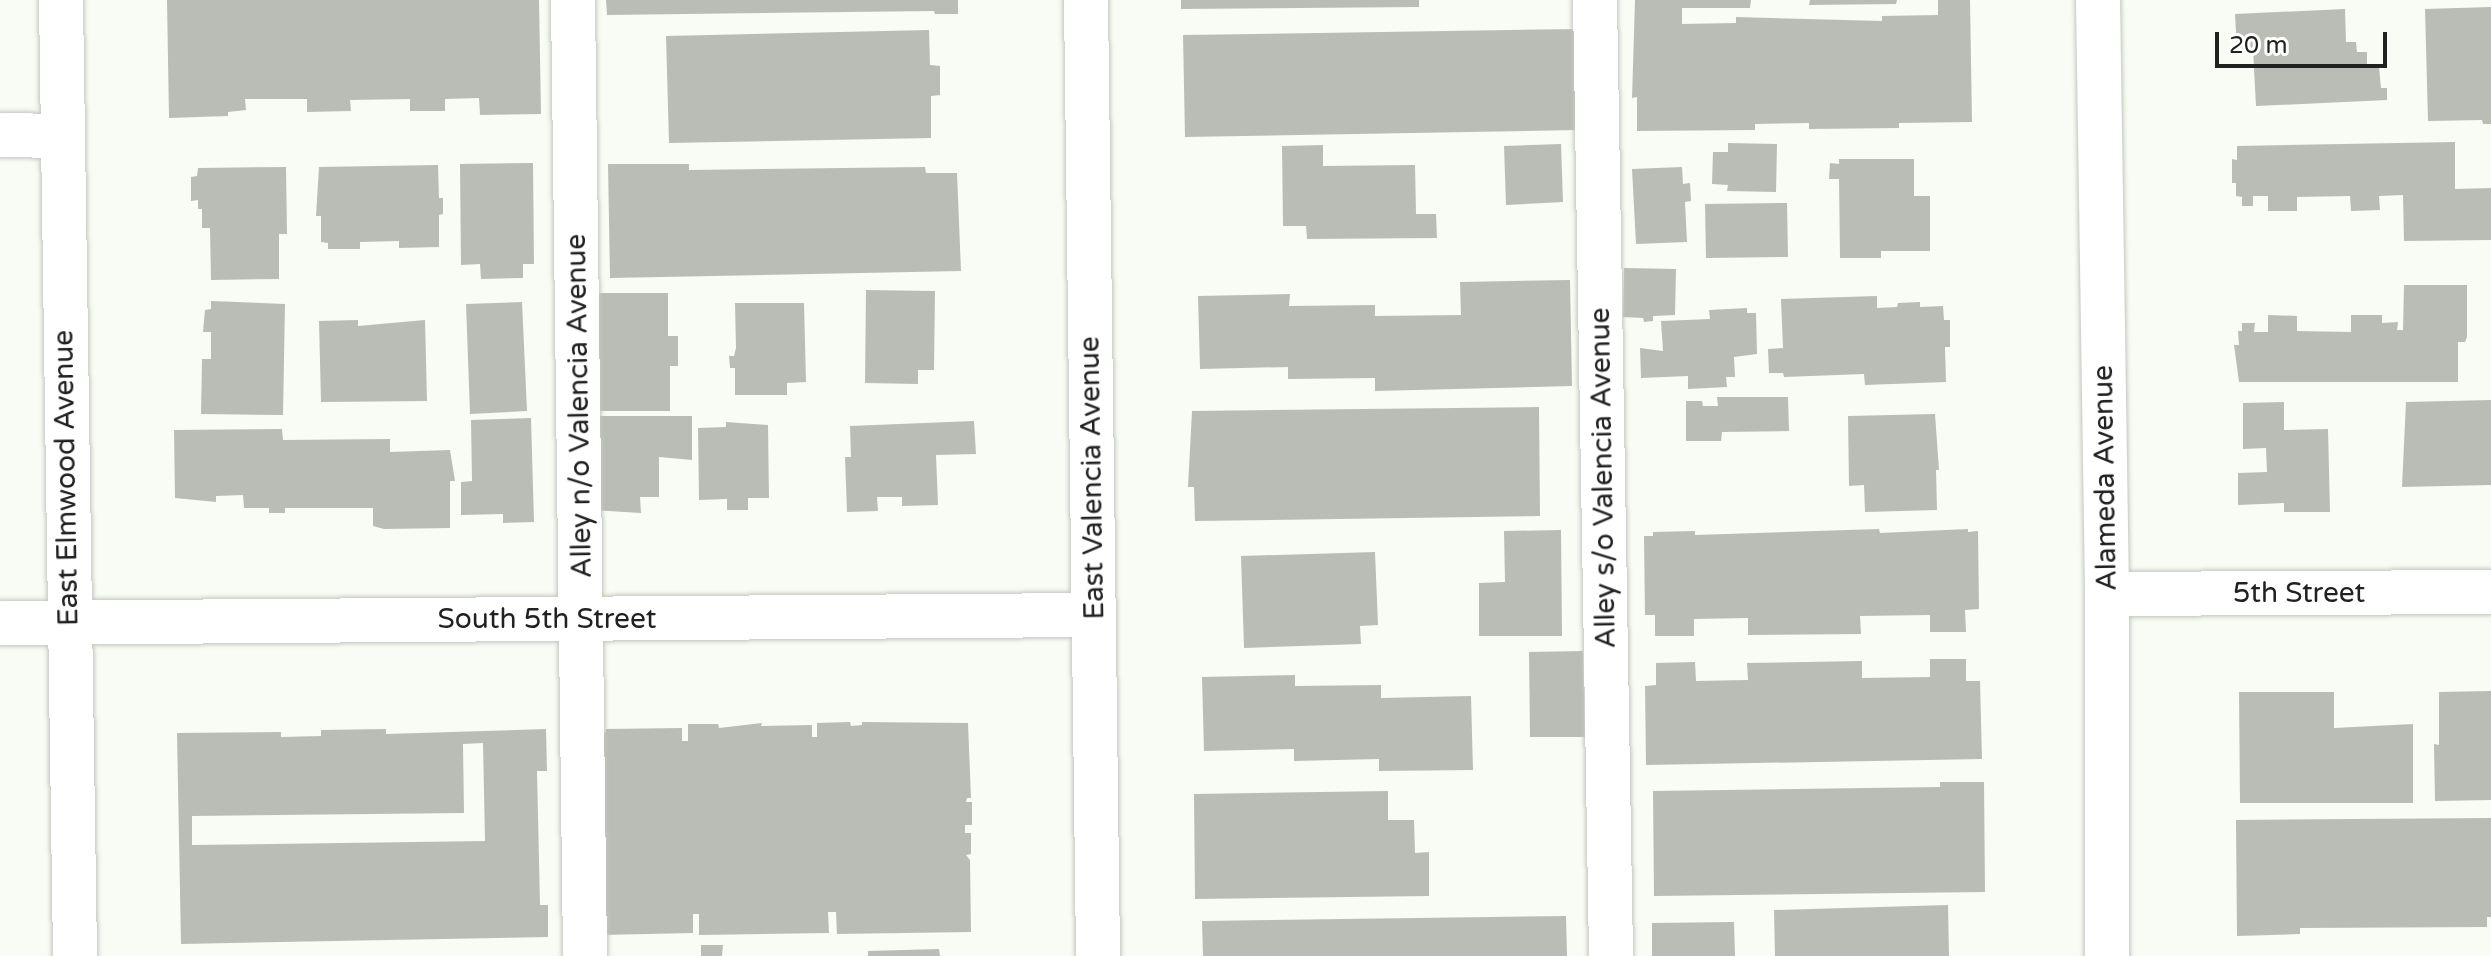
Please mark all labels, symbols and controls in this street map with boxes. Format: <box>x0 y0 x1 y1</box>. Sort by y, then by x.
scale bar <box>2219 16 2391 66</box>
text: 20 m <box>2229 31 2287 60</box>
street label: Alley n/o Valencia Avenue <box>559 234 599 578</box>
street label: Alley s/o Valencia Avenue <box>1583 307 1623 649</box>
street label: East Elmwood Avenue <box>47 330 85 626</box>
street label: East Valencia Avenue <box>1073 336 1111 620</box>
street label: Alameda Avenue <box>2086 365 2124 591</box>
street label: 5th Street <box>2233 576 2365 610</box>
street label: South 5th Street <box>438 602 656 636</box>

